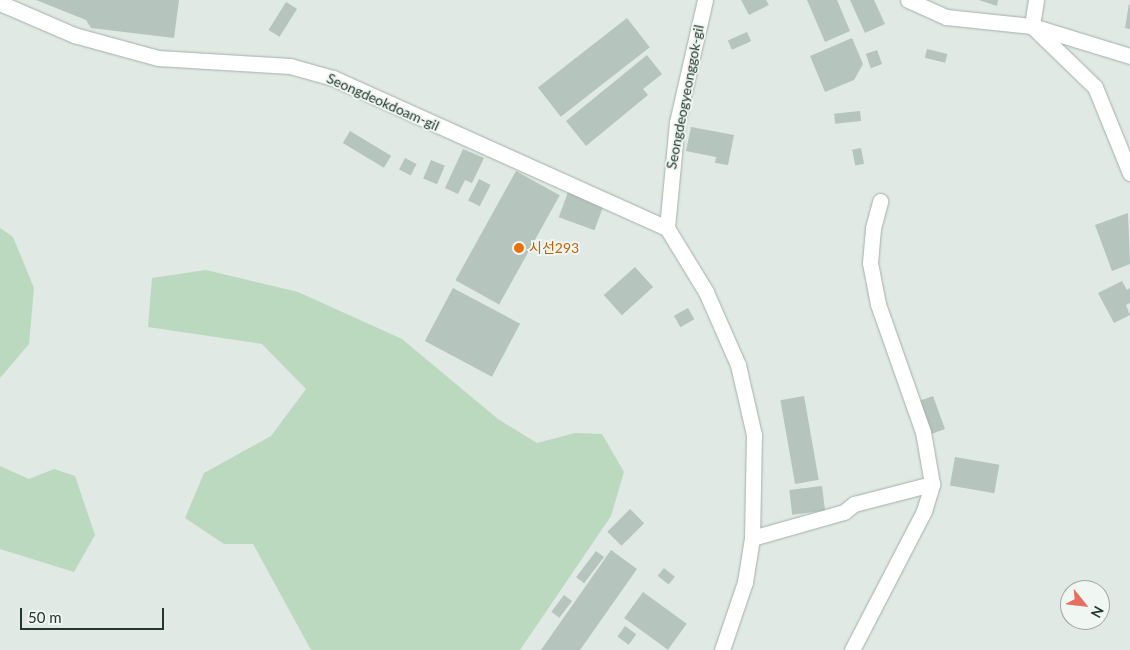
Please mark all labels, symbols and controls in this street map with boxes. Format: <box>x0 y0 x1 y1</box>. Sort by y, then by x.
street label: Seongdeogyeonggok-gil <box>663 23 707 171</box>
street label: Seongdeokdoam-gil <box>324 70 442 134</box>
place label: 시선293 <box>529 240 579 256</box>
marker: 시선293 <box>513 242 525 254</box>
north arrow <box>1060 580 1110 630</box>
scale bar <box>22 598 166 630</box>
text: N <box>1088 603 1108 621</box>
text: 50 m <box>28 608 62 626</box>

